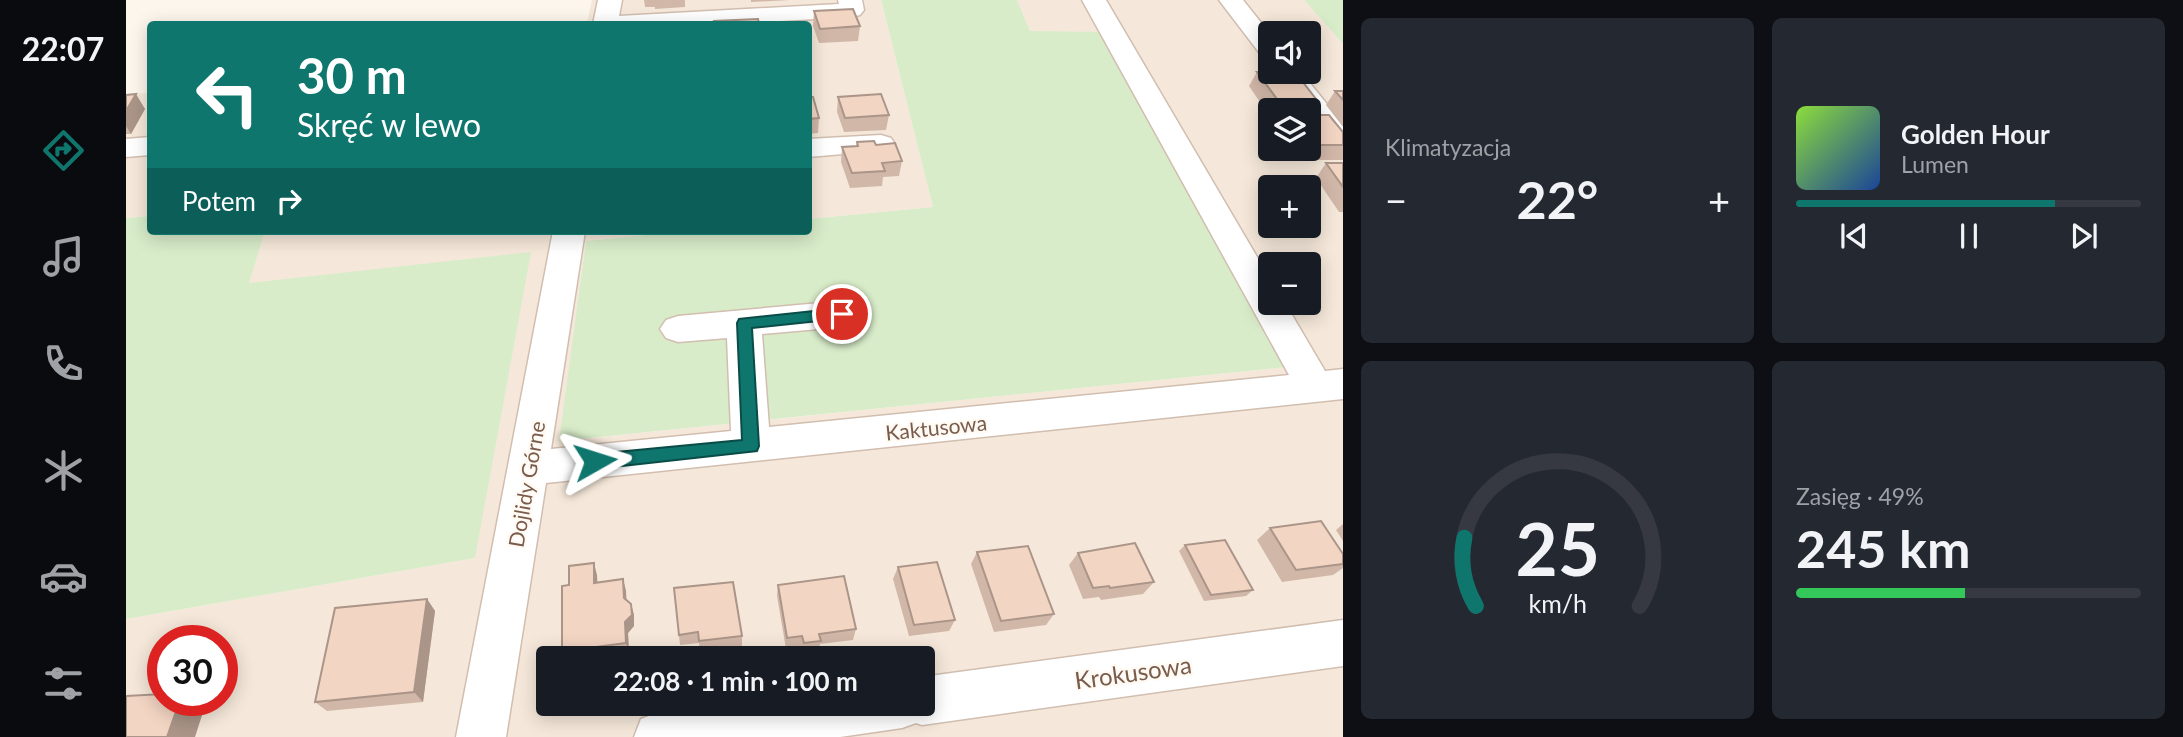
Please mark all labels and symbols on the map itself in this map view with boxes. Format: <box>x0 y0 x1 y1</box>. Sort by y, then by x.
pin <box>812 284 872 344</box>
street label: Kaktusowa <box>884 409 988 445</box>
street label: Dojlidy Górne <box>503 419 549 549</box>
position arrow <box>558 424 632 498</box>
speed limit sign: 30 <box>147 625 238 716</box>
street label: Krokusowa <box>1073 649 1193 695</box>

